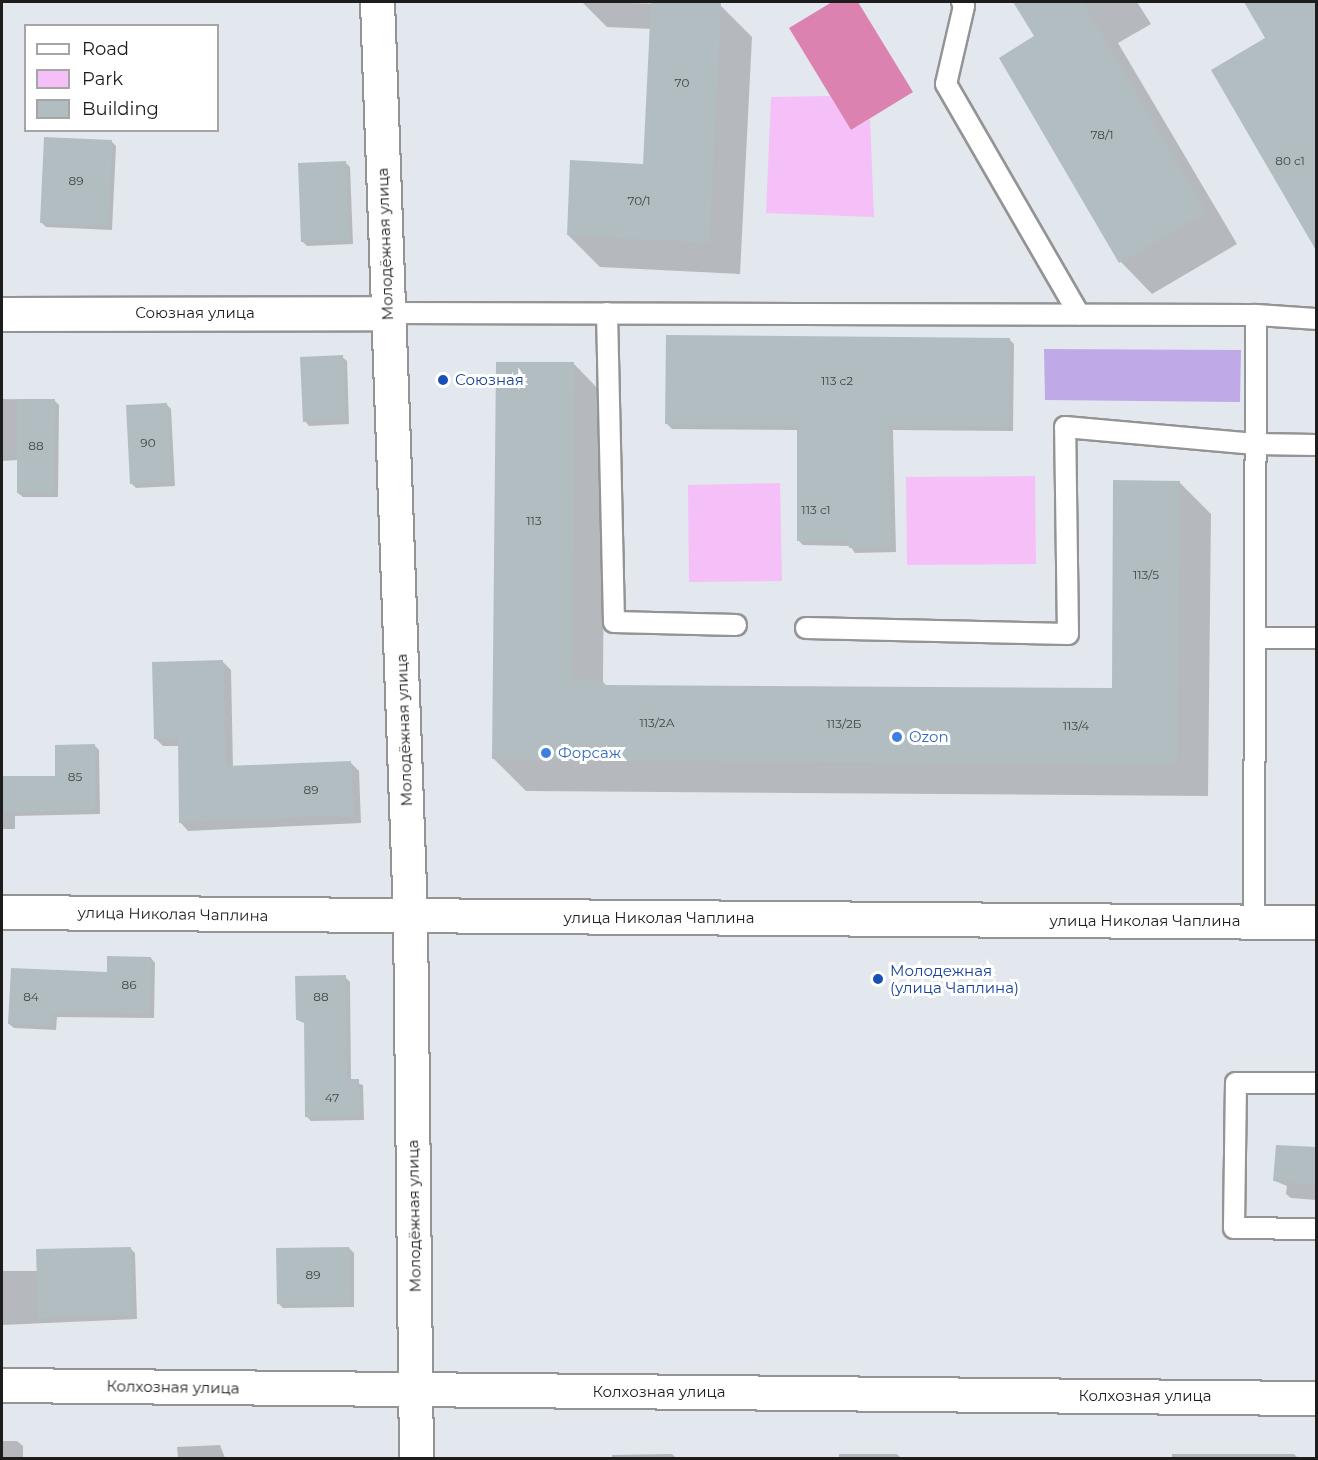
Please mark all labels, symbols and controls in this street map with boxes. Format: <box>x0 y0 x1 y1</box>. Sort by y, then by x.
legend <box>24 24 219 132</box>
text: Road <box>82 38 129 60</box>
text: Park <box>82 68 123 90</box>
house number: 70 <box>675 76 689 90</box>
text: Building <box>82 98 159 120</box>
house number: 78/1 <box>1090 128 1114 142</box>
house number: 80 с1 <box>1275 154 1305 168</box>
street label: Молодёжная улица <box>373 167 397 321</box>
house number: 89 <box>69 174 83 188</box>
house number: 70/1 <box>627 194 651 208</box>
street label: Союзная улица <box>135 304 255 322</box>
place label: Союзная <box>455 371 524 389</box>
marker: Союзная <box>436 373 450 387</box>
house number: 113 с2 <box>821 374 853 388</box>
house number: 90 <box>140 436 156 450</box>
house number: 88 <box>28 439 44 453</box>
house number: 113 с1 <box>801 503 831 517</box>
house number: 113 <box>526 514 542 528</box>
house number: 113/5 <box>1133 568 1159 582</box>
street label: Молодёжная улица <box>392 653 416 807</box>
house number: 113/2А <box>639 716 675 730</box>
house number: 113/2Б <box>827 717 861 731</box>
house number: 113/4 <box>1063 719 1089 733</box>
place label: Ozon <box>909 728 949 746</box>
marker: Ozon <box>890 730 904 744</box>
place label: Форсаж <box>558 744 621 762</box>
marker: Форсаж <box>539 746 553 760</box>
house number: 85 <box>68 770 82 784</box>
house number: 89 <box>304 783 318 797</box>
street label: улица Николая Чаплина <box>77 903 269 925</box>
street label: улица Николая Чаплина <box>564 909 754 927</box>
street label: улица Николая Чаплина <box>1050 912 1240 930</box>
place label: Молодежная (улица Чаплина) <box>890 961 1019 996</box>
marker: Молодежная (улица Чаплина) <box>871 972 885 986</box>
house number: 86 <box>122 978 136 992</box>
house number: 84 <box>23 990 39 1004</box>
house number: 88 <box>313 990 329 1004</box>
house number: 47 <box>325 1091 339 1105</box>
street label: Молодёжная улица <box>404 1139 424 1293</box>
house number: 89 <box>306 1268 320 1282</box>
street label: Колхозная улица <box>106 1377 240 1397</box>
street label: Колхозная улица <box>593 1383 725 1401</box>
street label: Колхозная улица <box>1079 1387 1211 1405</box>

